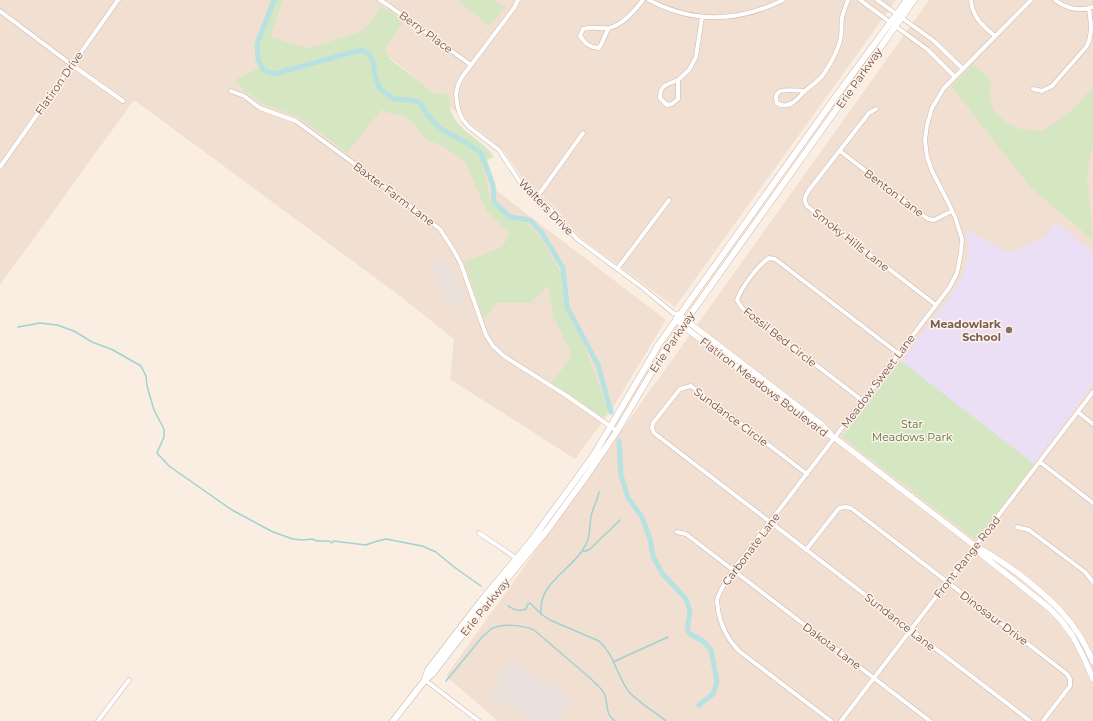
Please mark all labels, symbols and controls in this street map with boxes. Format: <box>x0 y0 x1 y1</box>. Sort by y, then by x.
street label: Berry Place <box>397 8 456 56</box>
street label: Erie Parkway <box>833 45 885 111</box>
street label: Flatiron Drive <box>32 48 86 117</box>
street label: Baxter Farm Lane <box>351 159 438 229</box>
street label: Benton Lane <box>861 166 927 220</box>
street label: Walters Drive <box>515 176 577 238</box>
street label: Smoky Hills Lane <box>810 206 892 275</box>
street label: Fossil Bed Circle <box>741 304 820 370</box>
street label: Erie Parkway <box>646 309 698 375</box>
place label: Meadowlark School <box>930 317 1002 344</box>
marker: Meadowlark School <box>1004 325 1014 335</box>
street label: Meadow Sweet Lane <box>838 331 918 431</box>
street label: Flatiron Meadows Boulevard <box>697 334 831 440</box>
street label: Sundance Circle <box>691 385 771 450</box>
park label: Star Meadows Park <box>872 417 953 444</box>
street label: Carbonate Lane <box>719 510 783 588</box>
street label: Front Range Road <box>931 513 1003 601</box>
street label: Erie Parkway <box>457 575 513 639</box>
street label: Dinosaur Drive <box>957 588 1031 648</box>
street label: Sundance Lane <box>862 590 938 654</box>
street label: Dakota Lane <box>800 619 864 673</box>

